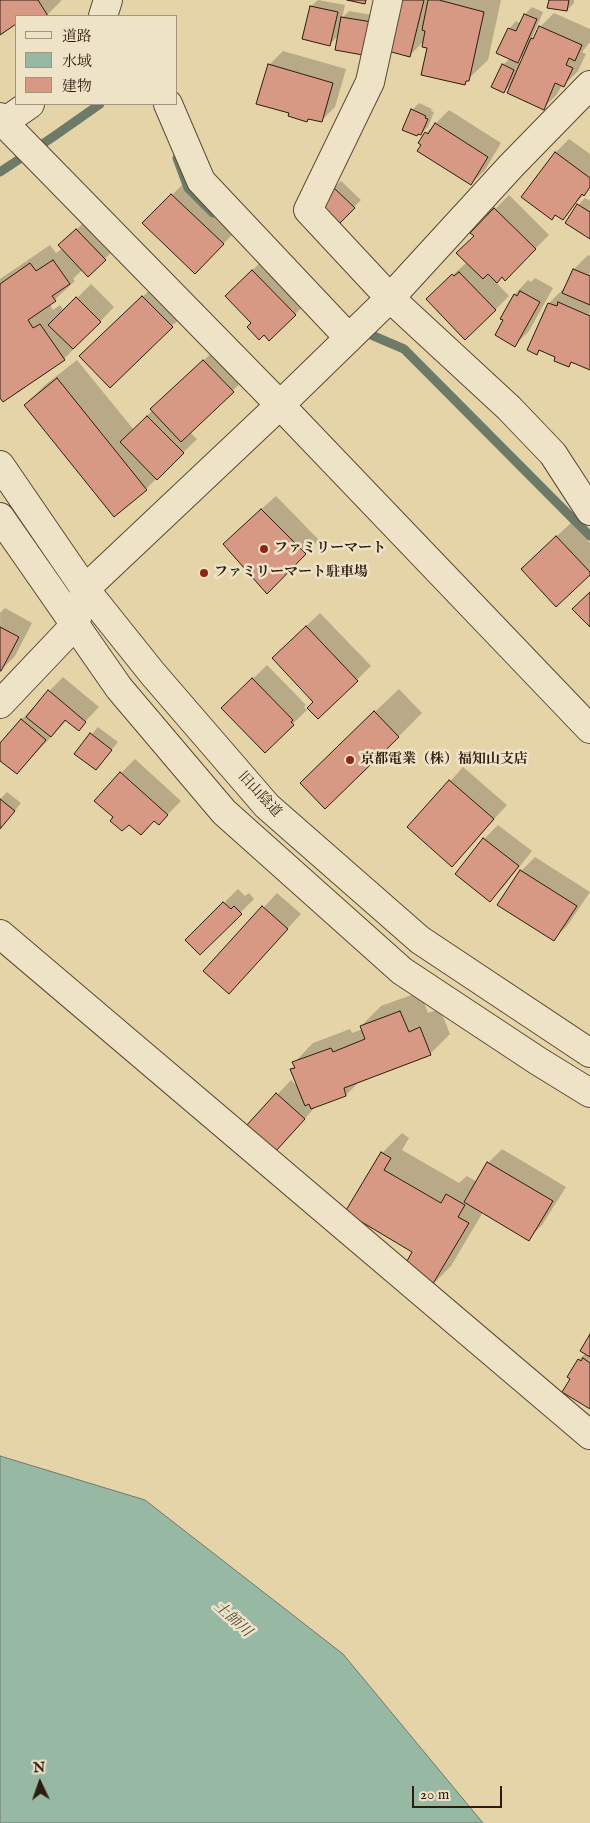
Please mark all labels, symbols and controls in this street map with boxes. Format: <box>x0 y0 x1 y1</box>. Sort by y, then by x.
legend <box>15 15 178 105</box>
text: 道路 <box>62 27 92 46</box>
text: 水域 <box>62 52 92 71</box>
text: 建物 <box>62 77 92 96</box>
place label: ファミリーマート <box>274 541 386 557</box>
marker: ファミリーマート <box>258 543 270 555</box>
place label: ファミリーマート駐車場 <box>214 565 368 581</box>
marker: ファミリーマート駐車場 <box>198 567 210 579</box>
place label: 京都電業（株）福知山支店 <box>360 752 528 768</box>
marker: 京都電業（株）福知山支店 <box>344 754 356 766</box>
street label: 旧山陰道 <box>234 769 284 821</box>
water label: 土師川 <box>209 1598 255 1642</box>
north arrow <box>15 1758 65 1808</box>
text: N <box>33 1759 46 1777</box>
scale bar <box>415 1776 505 1808</box>
text: 20 m <box>420 1785 449 1804</box>

